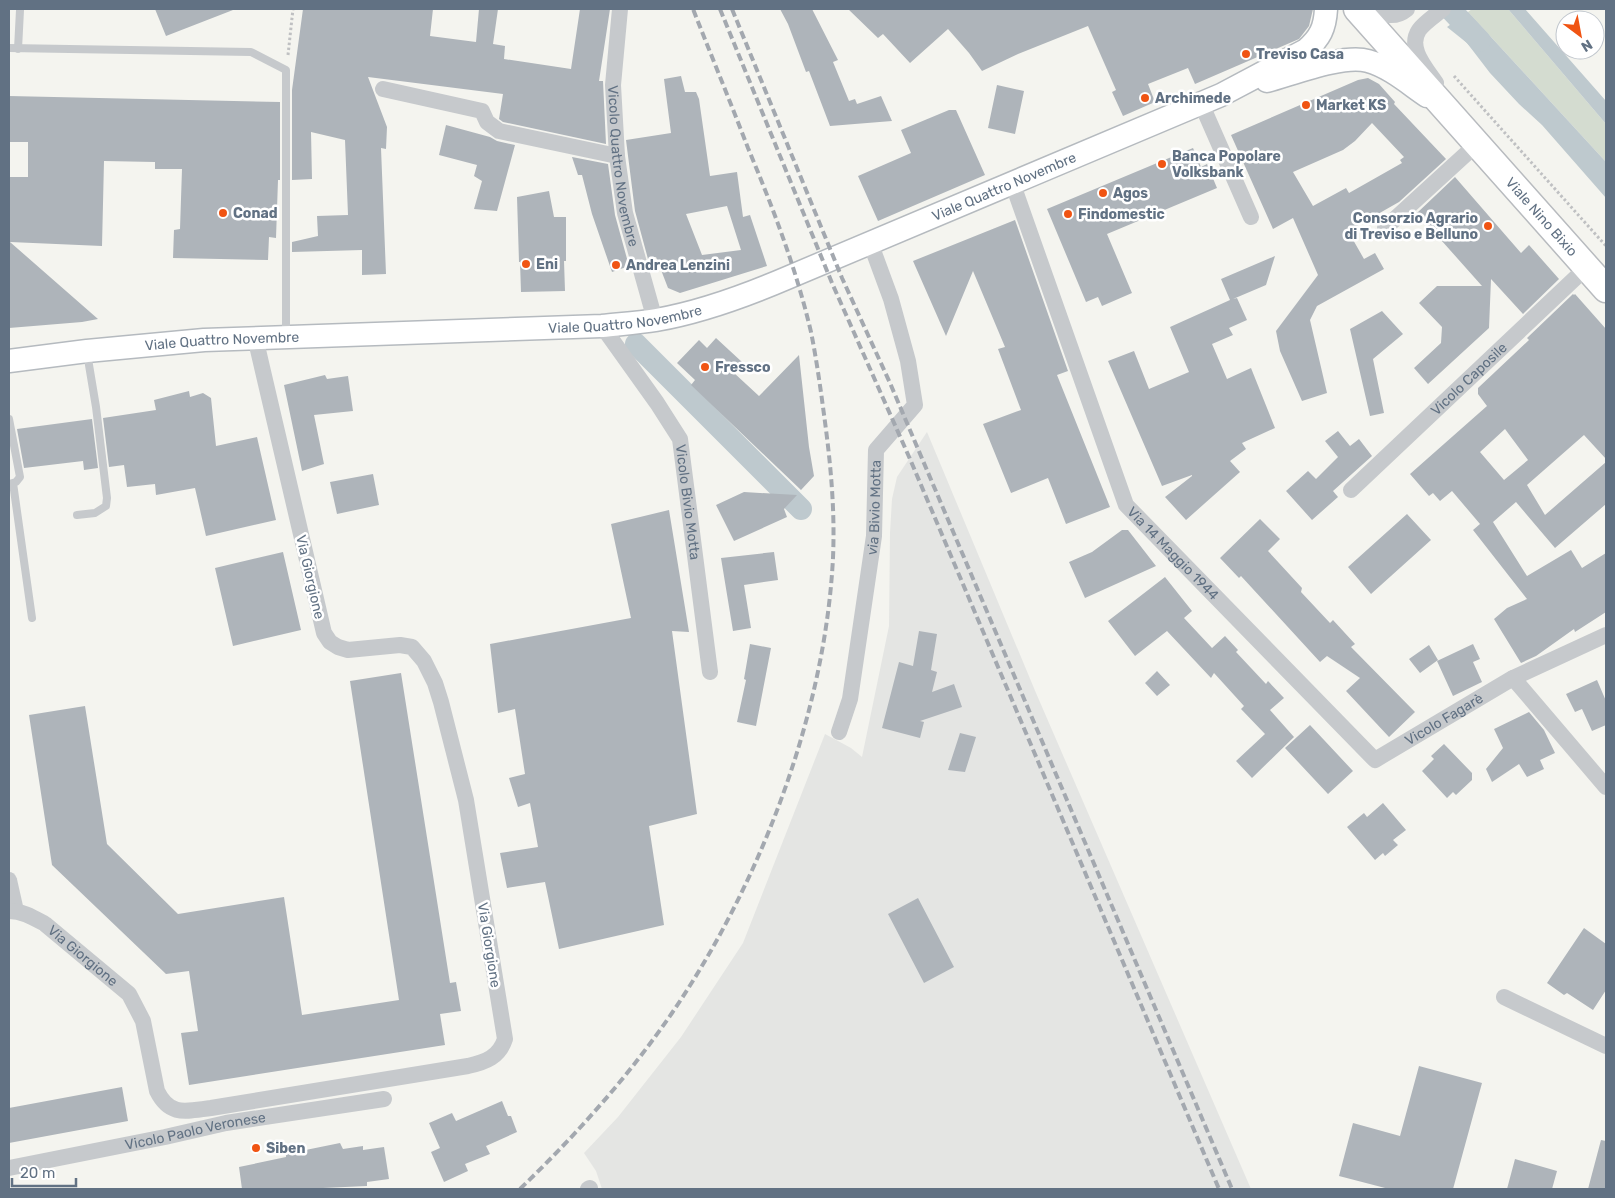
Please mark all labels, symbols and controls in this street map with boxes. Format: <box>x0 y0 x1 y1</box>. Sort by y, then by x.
north arrow <box>1555 10 1605 60</box>
text: N <box>1578 36 1595 55</box>
place label: Treviso Casa <box>1256 46 1344 63</box>
marker: Treviso Casa <box>1240 48 1252 60</box>
street label: Vicolo Quattro Novembre <box>605 85 643 249</box>
place label: Archimede <box>1155 90 1231 107</box>
marker: Archimede <box>1139 92 1151 104</box>
place label: Market KS <box>1316 97 1386 114</box>
marker: Market KS <box>1300 99 1312 111</box>
place label: Banca Popolare Volksbank <box>1172 148 1281 181</box>
street label: Viale Quattro Novembre <box>929 149 1079 224</box>
marker: Banca Popolare Volksbank <box>1156 158 1168 170</box>
street label: Viale Nino Bixio <box>1502 174 1581 260</box>
place label: Agos <box>1113 185 1148 202</box>
marker: Agos <box>1097 187 1109 199</box>
place label: Conad <box>233 205 278 222</box>
place label: Findomestic <box>1078 206 1165 223</box>
marker: Conad <box>217 207 229 219</box>
marker: Findomestic <box>1062 208 1074 220</box>
place label: Consorzio Agrario di Treviso e Belluno <box>1344 210 1478 243</box>
marker: Consorzio Agrario di Treviso e Belluno <box>1482 220 1494 232</box>
place label: Eni <box>536 256 558 273</box>
place label: Andrea Lenzini <box>626 257 730 274</box>
marker: Eni <box>520 258 532 270</box>
marker: Andrea Lenzini <box>610 259 622 271</box>
street label: Viale Quattro Novembre <box>548 301 704 336</box>
street label: Viale Quattro Novembre <box>144 328 300 354</box>
street label: Vicolo Caposile <box>1427 339 1510 419</box>
place label: Fressco <box>715 359 770 376</box>
marker: Fressco <box>699 361 711 373</box>
street label: Vicolo Bivio Motta <box>672 443 704 561</box>
street label: via Bivio Motta <box>863 460 884 556</box>
street label: Via 14 Maggio 1944 <box>1124 503 1223 604</box>
street label: Via Giorgione <box>292 533 328 621</box>
street label: Vicolo Fagarè <box>1402 689 1486 749</box>
street label: Via Giorgione <box>474 901 504 989</box>
street label: Via Giorgione <box>44 922 121 990</box>
street label: Vicolo Paolo Veronese <box>123 1109 267 1153</box>
place label: Siben <box>266 1140 305 1157</box>
marker: Siben <box>250 1142 262 1154</box>
scale bar <box>12 1156 76 1188</box>
text: 20 m <box>20 1164 55 1182</box>

